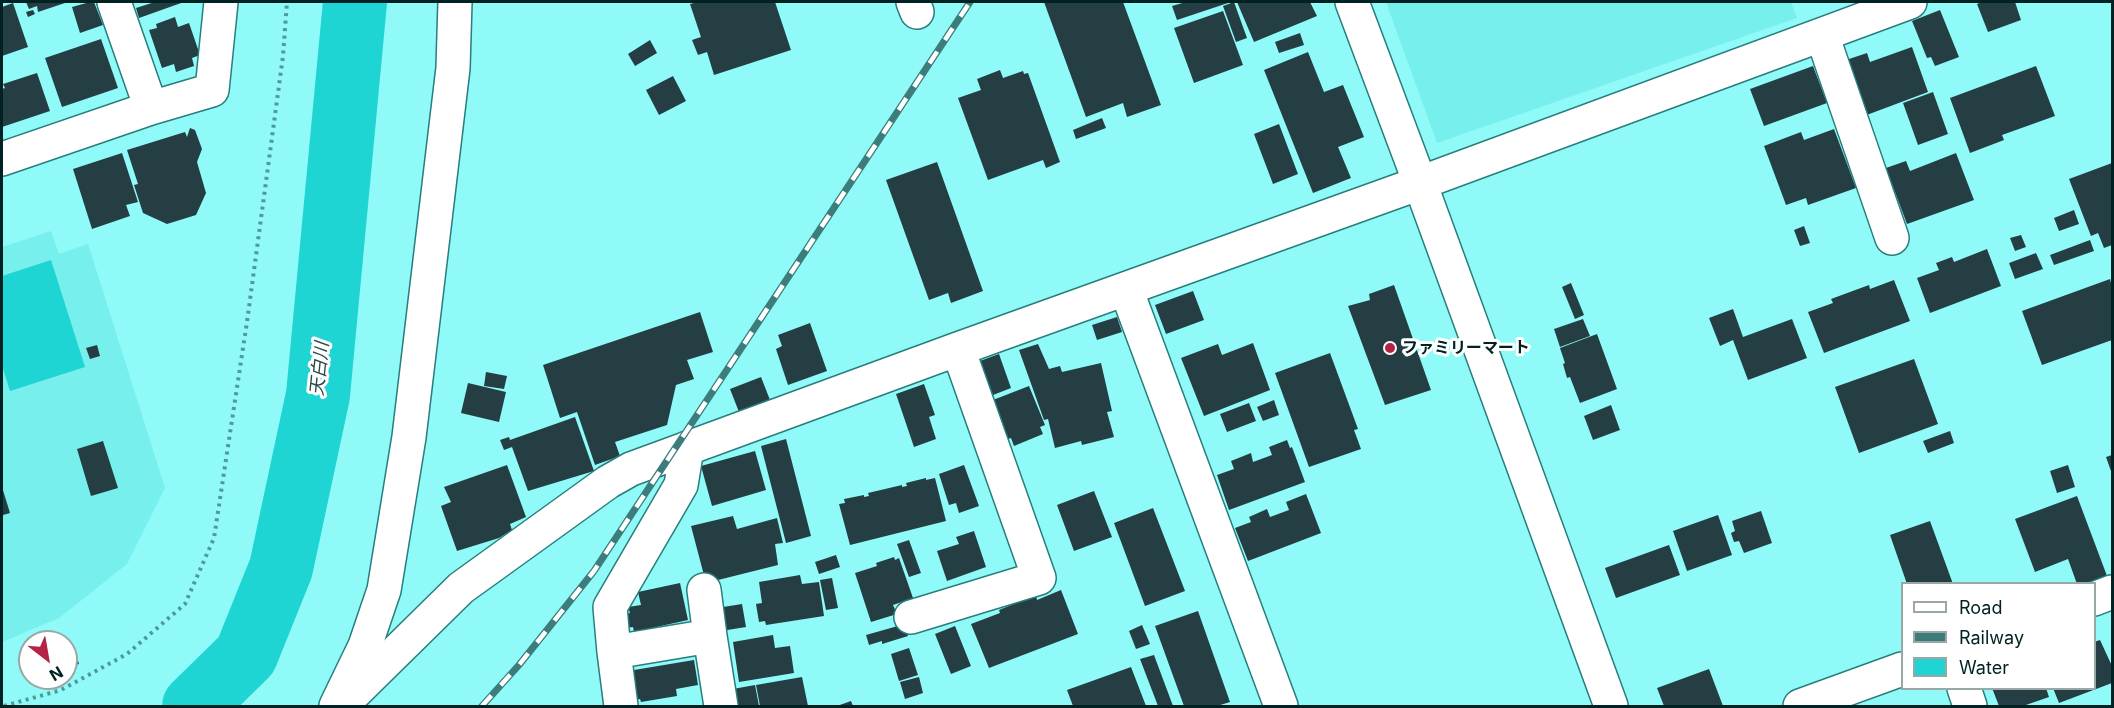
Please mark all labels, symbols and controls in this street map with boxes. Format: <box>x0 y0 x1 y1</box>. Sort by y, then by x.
place label: ファミリーマート <box>1402 338 1530 358</box>
water label: 天白川 <box>306 341 334 397</box>
marker: ファミリーマート <box>1383 341 1397 355</box>
legend <box>1901 582 2096 690</box>
text: Road <box>1959 597 2002 618</box>
text: Railway <box>1959 627 2024 648</box>
north arrow <box>18 630 78 690</box>
text: Water <box>1959 657 2009 678</box>
text: N <box>46 662 67 685</box>

